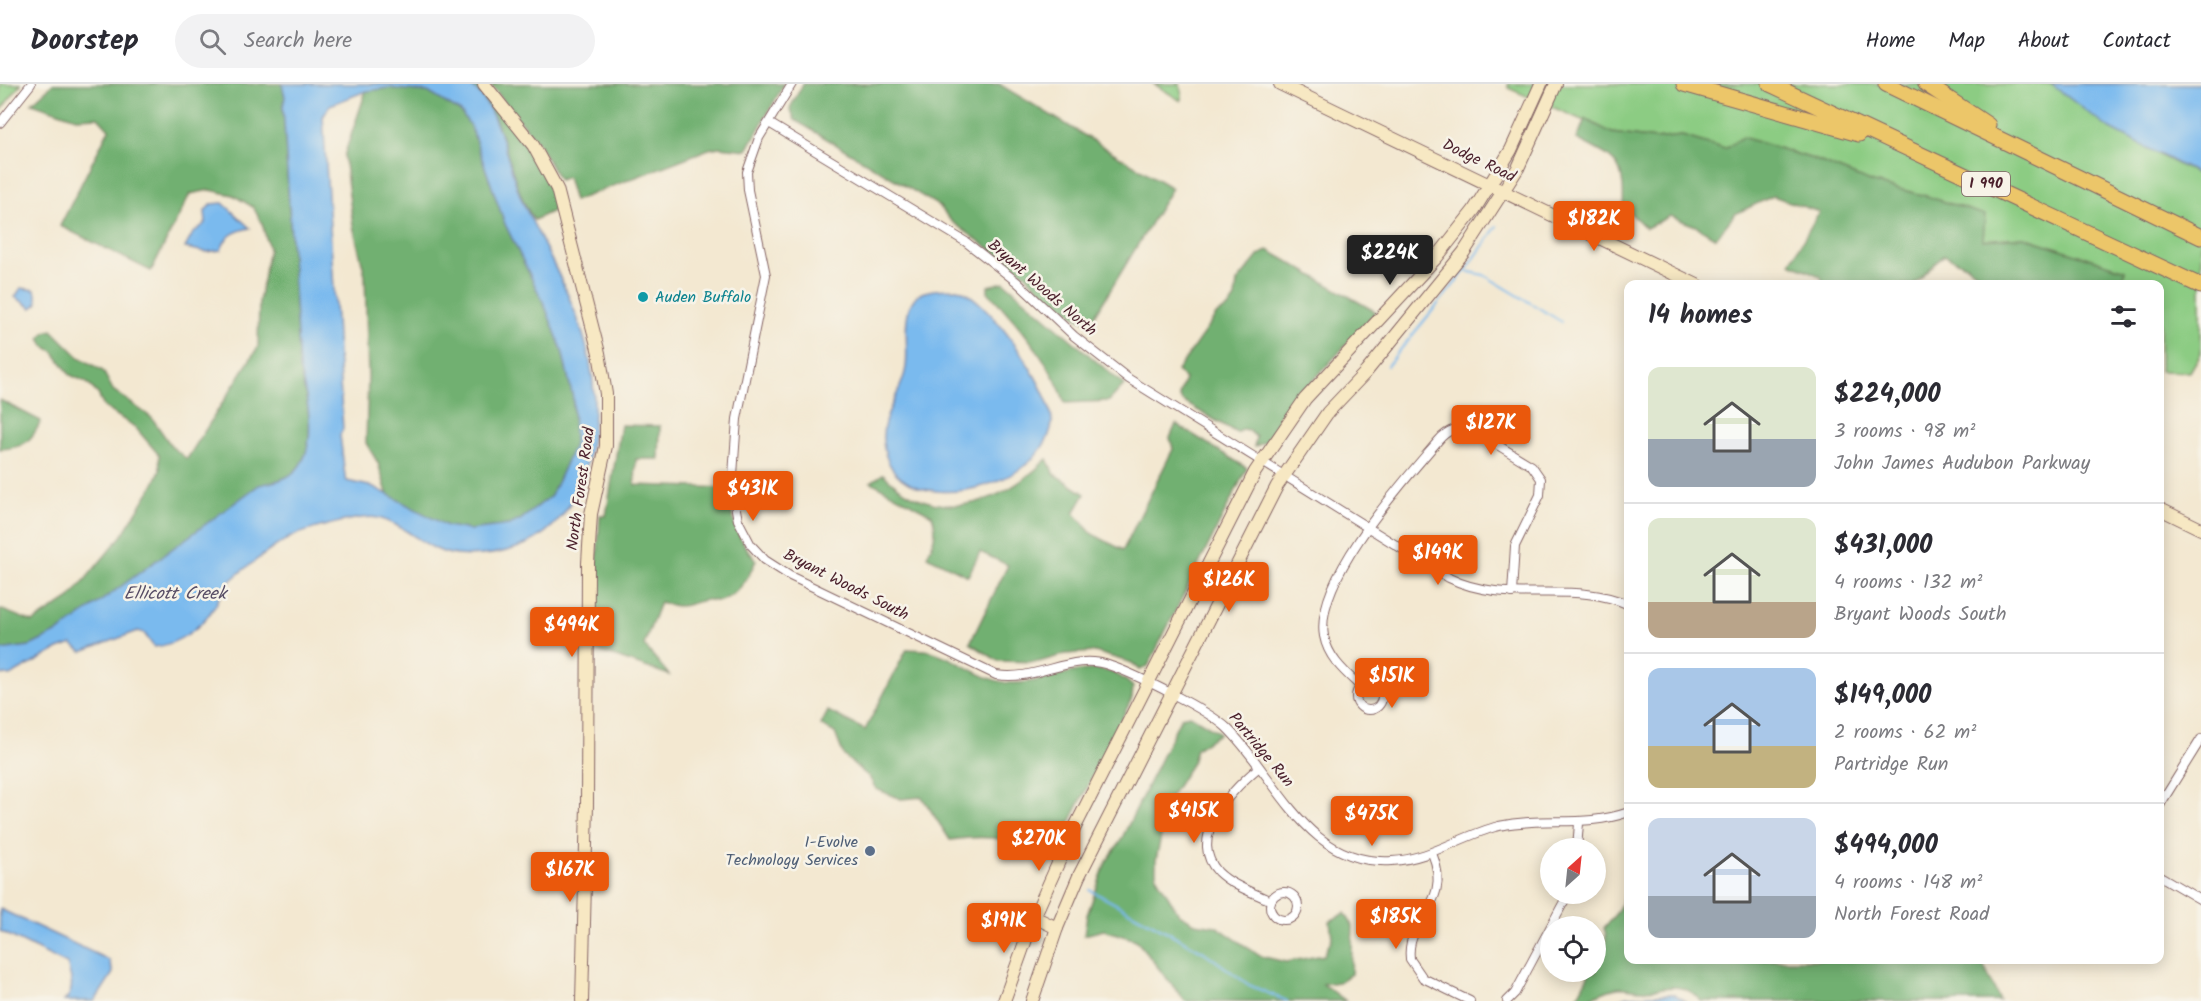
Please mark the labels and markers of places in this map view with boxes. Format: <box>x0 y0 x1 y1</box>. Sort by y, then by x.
pin: $182K <box>1552 201 1636 252</box>
pin: $224K <box>1348 235 1432 286</box>
place label: Auden Buffalo <box>655 285 751 310</box>
marker: Auden Buffalo <box>636 290 650 304</box>
pin: $127K <box>1449 405 1533 456</box>
pin: $431K <box>711 471 795 522</box>
pin: $149K <box>1396 535 1480 586</box>
pin: $126K <box>1187 562 1271 613</box>
pin: $494K <box>530 607 614 658</box>
pin: $151K <box>1350 658 1434 709</box>
pin: $415K <box>1152 793 1236 844</box>
pin: $475K <box>1330 796 1414 847</box>
pin: $270K <box>997 821 1081 872</box>
place label: I-Evolve Technology Services <box>725 830 858 873</box>
marker: I-Evolve Technology Services <box>863 844 877 858</box>
pin: $167K <box>528 852 612 903</box>
pin: $185K <box>1354 899 1438 950</box>
pin: $191K <box>962 903 1046 954</box>

